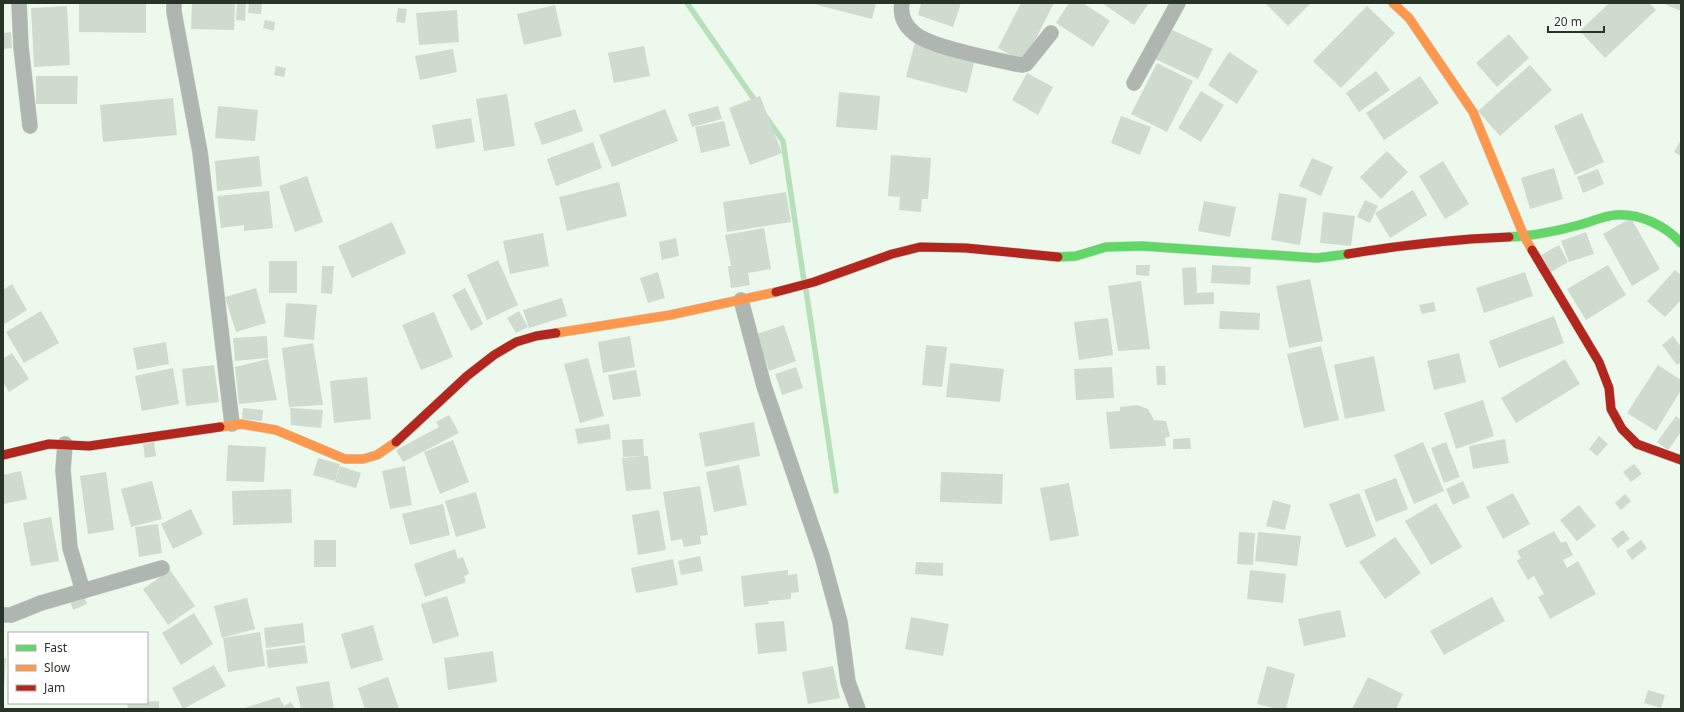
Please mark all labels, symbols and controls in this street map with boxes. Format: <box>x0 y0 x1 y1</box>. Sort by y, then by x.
scale bar <box>1548 8 1604 34</box>
text: 20 m <box>1554 13 1582 30</box>
legend <box>8 632 148 704</box>
text: Fast <box>44 639 68 656</box>
text: Slow <box>44 659 71 676</box>
text: Jam <box>43 679 65 696</box>

